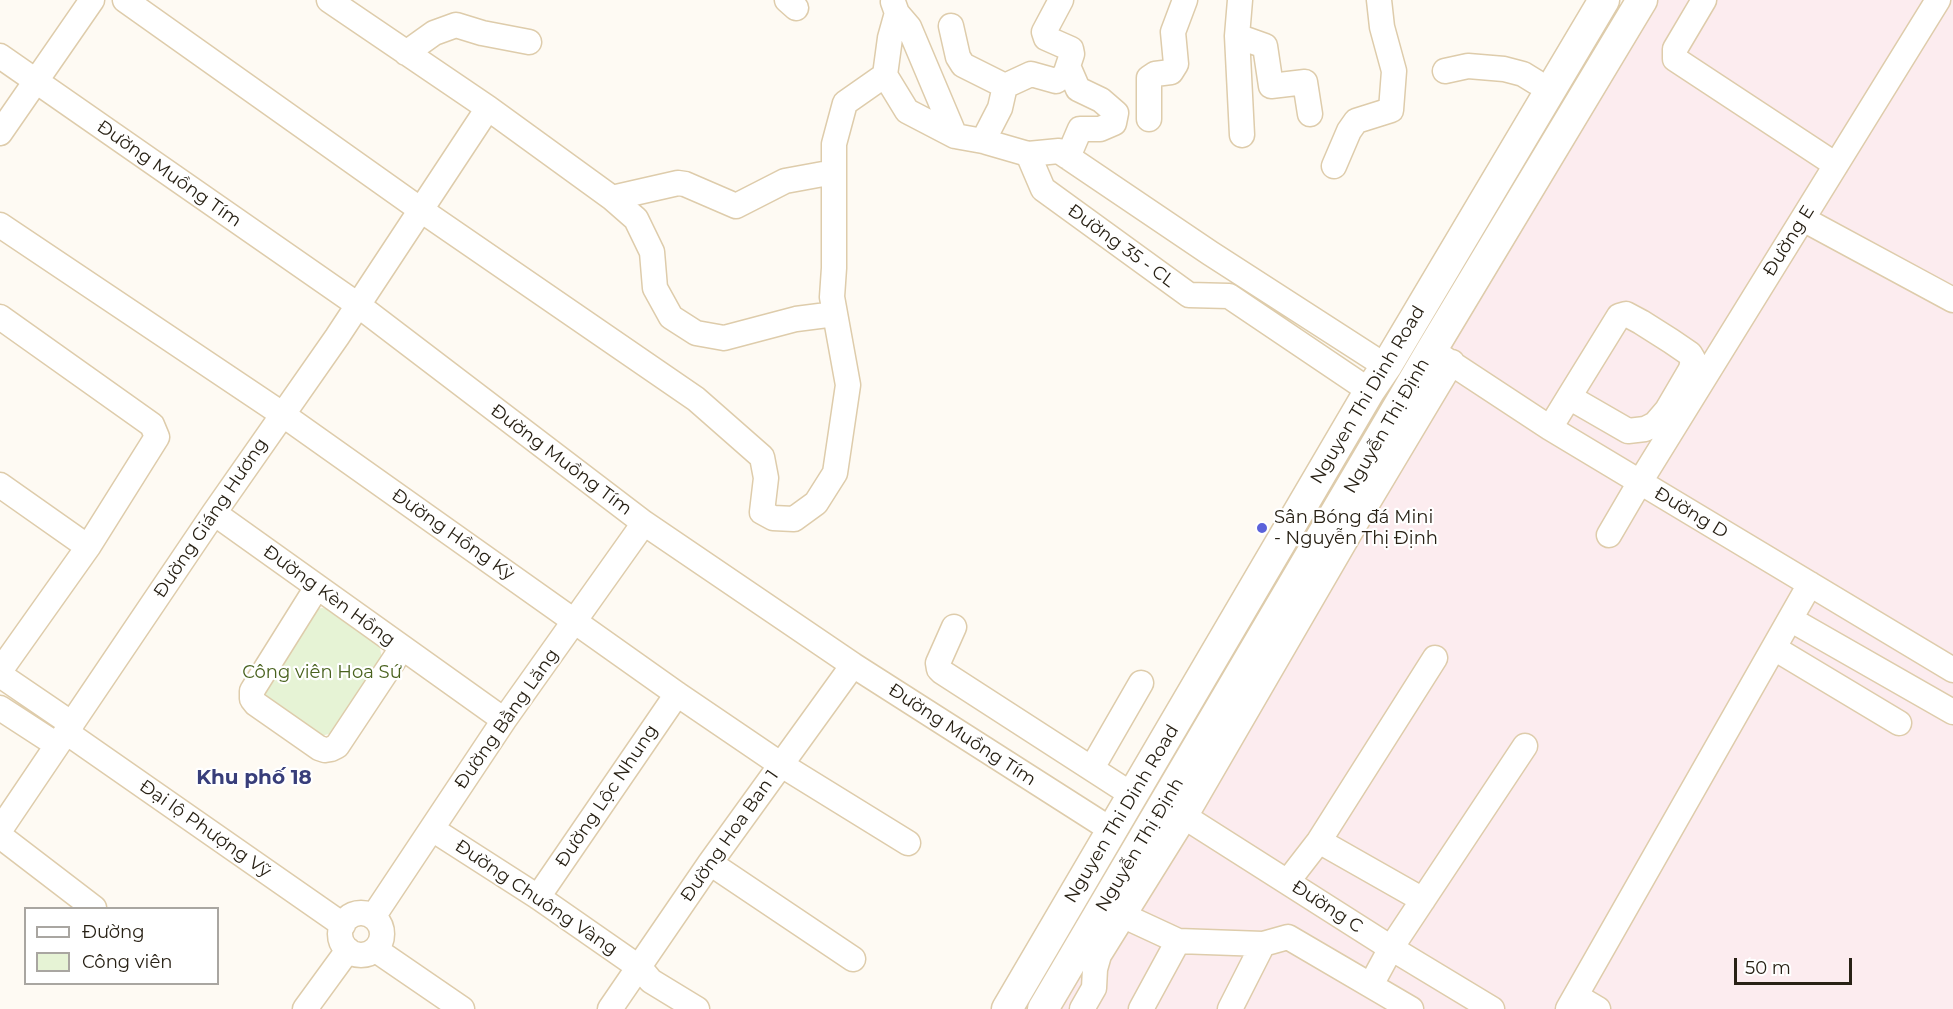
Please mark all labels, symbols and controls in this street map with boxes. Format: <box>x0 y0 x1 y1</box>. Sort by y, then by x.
street label: Đường Muồng Tím <box>93 116 245 232</box>
street label: Đường 35 - CL <box>1063 200 1179 292</box>
street label: Đường E <box>1759 202 1819 280</box>
street label: Nguyen Thi Dinh Road <box>1306 302 1430 488</box>
street label: Nguyễn Thị Định <box>1340 355 1434 497</box>
street label: Đường Muồng Tím <box>486 400 636 520</box>
street label: Đường Giáng Hương <box>149 434 273 602</box>
street label: Đường D <box>1650 483 1732 543</box>
street label: Đường Hồng Kỳ <box>387 485 519 585</box>
place label: Sân Bóng đá Mini - Nguyễn Thị Định <box>1274 507 1438 550</box>
marker: Sân Bóng đá Mini - Nguyễn Thị Định <box>1255 521 1269 535</box>
street label: Đường Kèn Hồng <box>259 541 399 651</box>
street label: Đường Bằng Lăng <box>450 645 564 793</box>
park label: Công viên Hoa Sứ <box>242 662 402 684</box>
street label: Đường Muồng Tím <box>884 679 1040 791</box>
street label: Đường Lộc Nhung <box>551 721 663 871</box>
street label: Nguyen Thi Dinh Road <box>1060 721 1184 907</box>
district label: Khu phố 18 <box>196 766 312 790</box>
street label: Đường Hoa Ban 1 <box>676 766 784 906</box>
street label: Nguyễn Thị Định <box>1091 774 1189 916</box>
street label: Đại lộ Phượng Vỹ <box>135 775 275 883</box>
street label: Đường Chuông Vàng <box>451 835 621 961</box>
street label: Đường C <box>1288 876 1366 938</box>
legend <box>24 907 219 985</box>
text: Đường <box>82 921 145 943</box>
scale bar <box>1737 946 1856 984</box>
text: Công viên <box>82 951 173 973</box>
text: 50 m <box>1745 957 1791 979</box>

